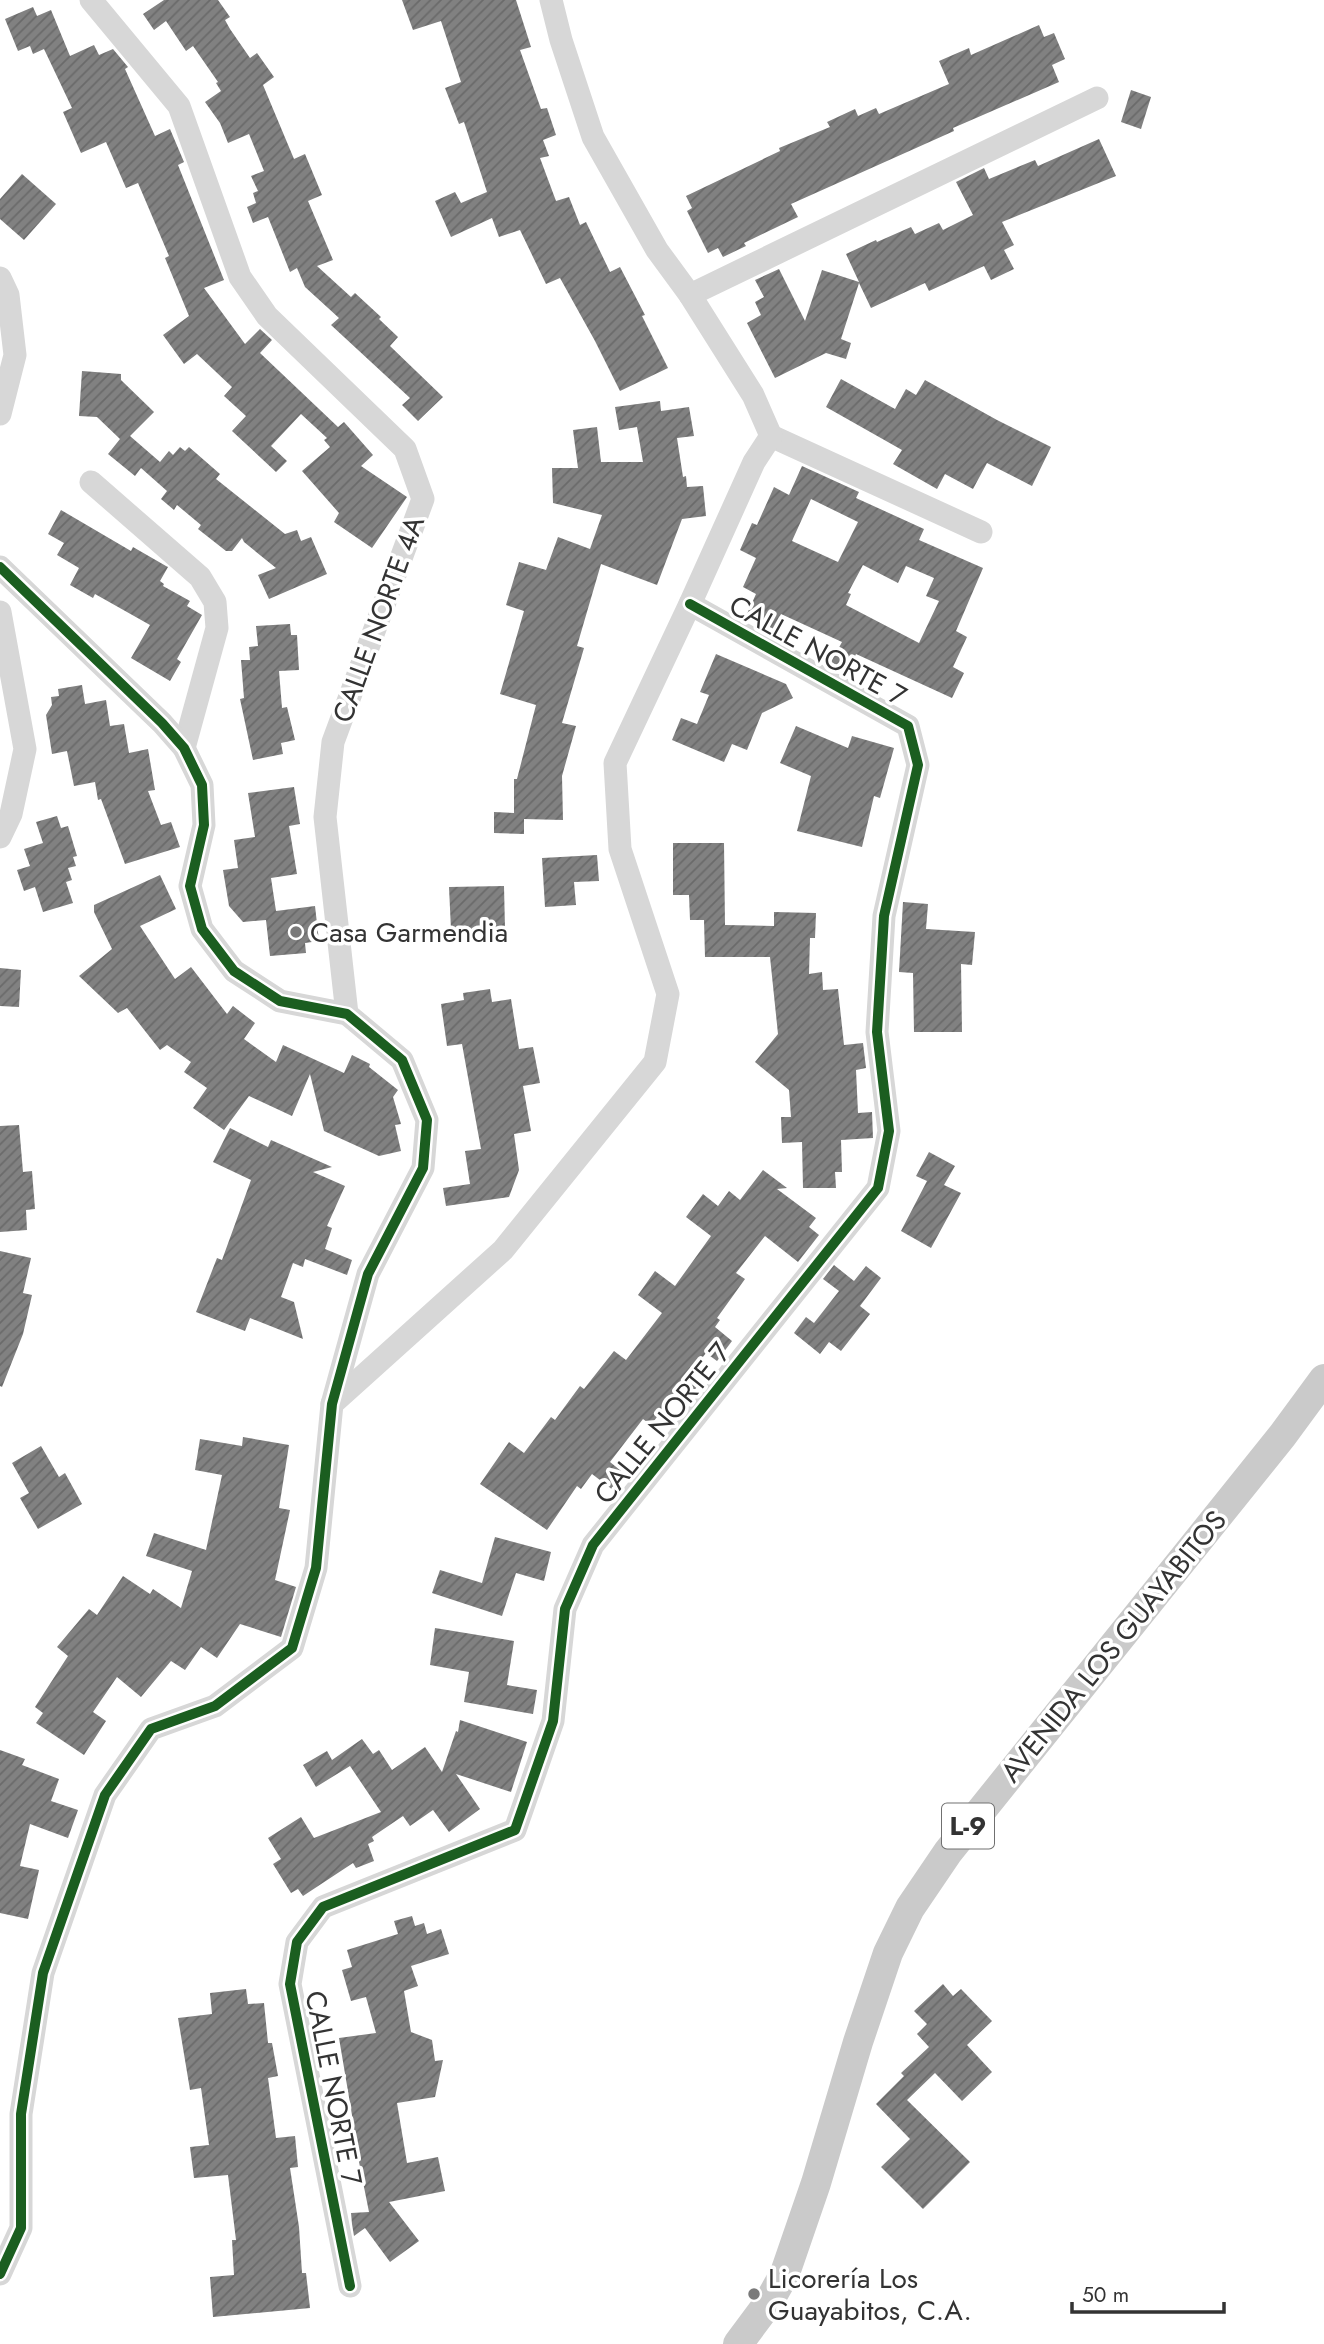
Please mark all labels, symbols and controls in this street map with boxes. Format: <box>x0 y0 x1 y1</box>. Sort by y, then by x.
street label: CALLE NORTE 4A <box>322 510 435 728</box>
street label: CALLE NORTE 7 <box>722 585 914 716</box>
place label: Casa Garmendia <box>310 912 508 953</box>
marker: Casa Garmendia <box>288 924 304 940</box>
street label: CALLE NORTE 7 <box>584 1334 741 1513</box>
street label: AVENIDA LOS GUAYABITOS <box>991 1501 1236 1791</box>
road number: L-9 <box>942 1803 994 1848</box>
street label: CALLE NORTE 7 <box>295 1987 373 2189</box>
place label: Licorería Los Guayabitos, C.A. <box>768 2258 972 2331</box>
scale bar <box>1072 2270 1224 2314</box>
text: 50 m <box>1082 2280 1129 2310</box>
marker: Licorería Los Guayabitos, C.A. <box>746 2286 762 2302</box>

